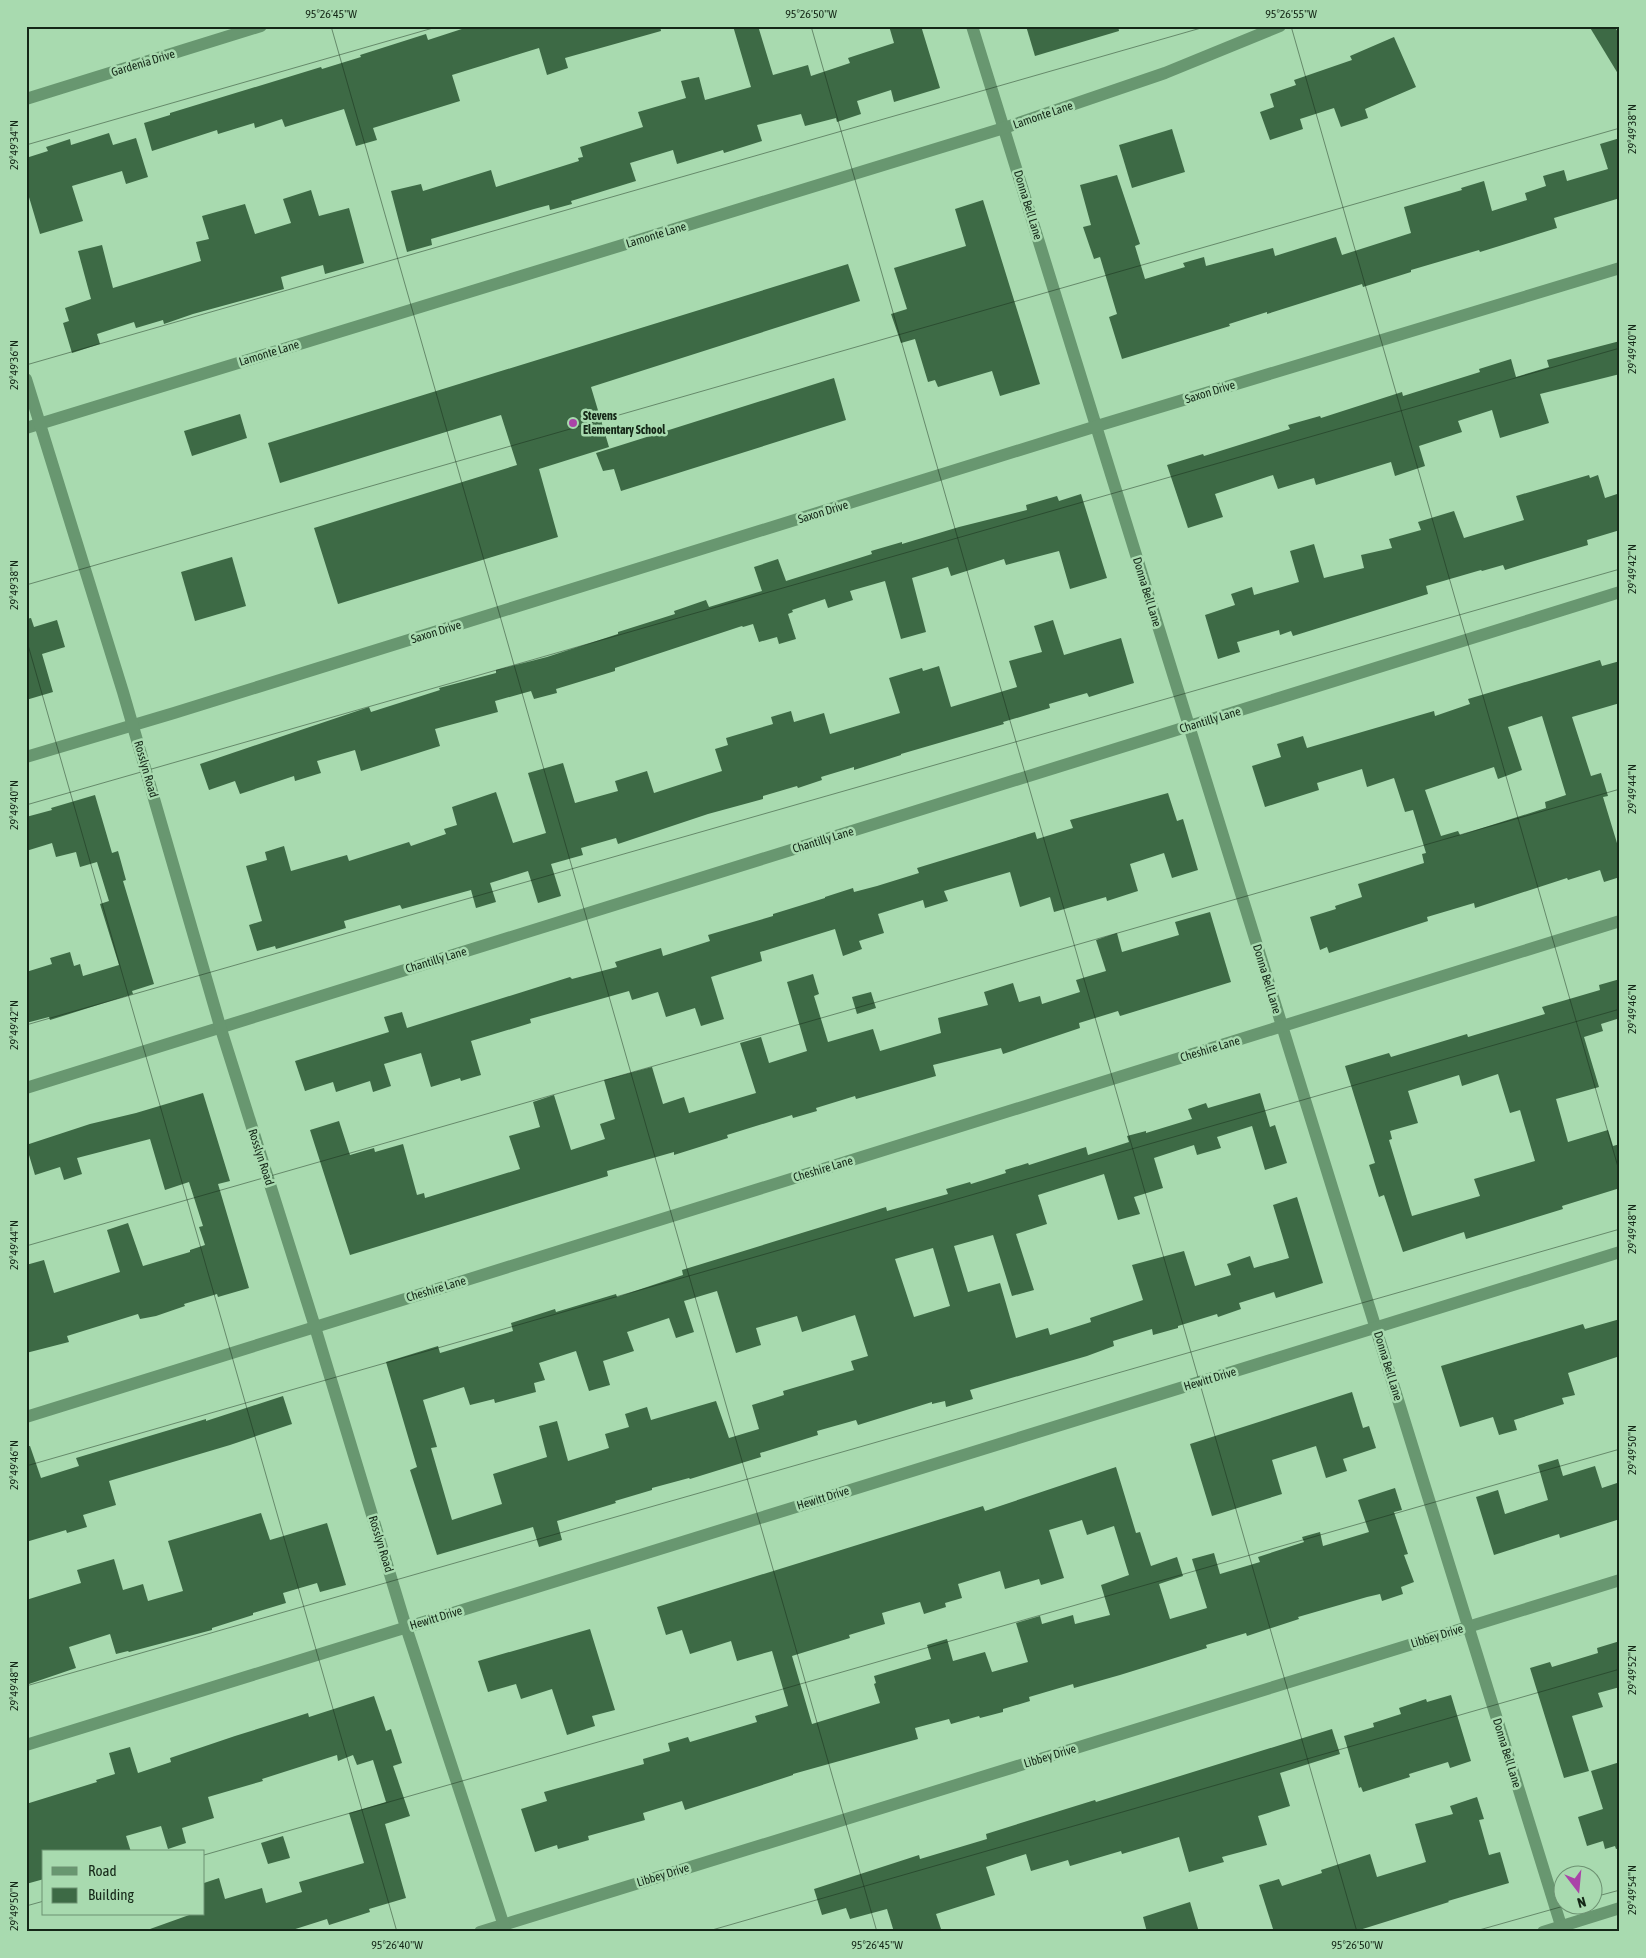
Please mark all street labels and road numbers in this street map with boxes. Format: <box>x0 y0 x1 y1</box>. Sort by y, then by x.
street label: Gardenia Drive <box>110 47 176 79</box>
street label: Lamonte Lane <box>1011 98 1075 132</box>
street label: Donna Bell Lane <box>1011 169 1045 241</box>
street label: Lamonte Lane <box>624 219 688 251</box>
street label: Lamonte Lane <box>237 337 301 369</box>
street label: Saxon Drive <box>1183 378 1237 406</box>
street label: Saxon Drive <box>796 498 850 526</box>
street label: Donna Bell Lane <box>1130 556 1164 628</box>
street label: Saxon Drive <box>409 618 463 646</box>
street label: Chantilly Lane <box>1178 704 1242 736</box>
street label: Rosslyn Road <box>131 739 161 799</box>
street label: Chantilly Lane <box>791 824 855 856</box>
street label: Donna Bell Lane <box>1250 943 1284 1015</box>
street label: Chantilly Lane <box>404 944 468 976</box>
street label: Cheshire Lane <box>1178 1033 1242 1065</box>
street label: Rosslyn Road <box>245 1127 277 1187</box>
street label: Cheshire Lane <box>791 1153 855 1185</box>
street label: Cheshire Lane <box>404 1273 468 1305</box>
street label: Donna Bell Lane <box>1371 1330 1405 1402</box>
street label: Hewitt Drive <box>1182 1364 1238 1394</box>
street label: Hewitt Drive <box>795 1483 851 1513</box>
street label: Rosslyn Road <box>366 1514 396 1574</box>
street label: Hewitt Drive <box>408 1603 464 1633</box>
street label: Libbey Drive <box>1409 1621 1465 1651</box>
street label: Donna Bell Lane <box>1490 1717 1524 1789</box>
street label: Libbey Drive <box>1022 1741 1078 1771</box>
street label: Libbey Drive <box>635 1860 691 1890</box>

